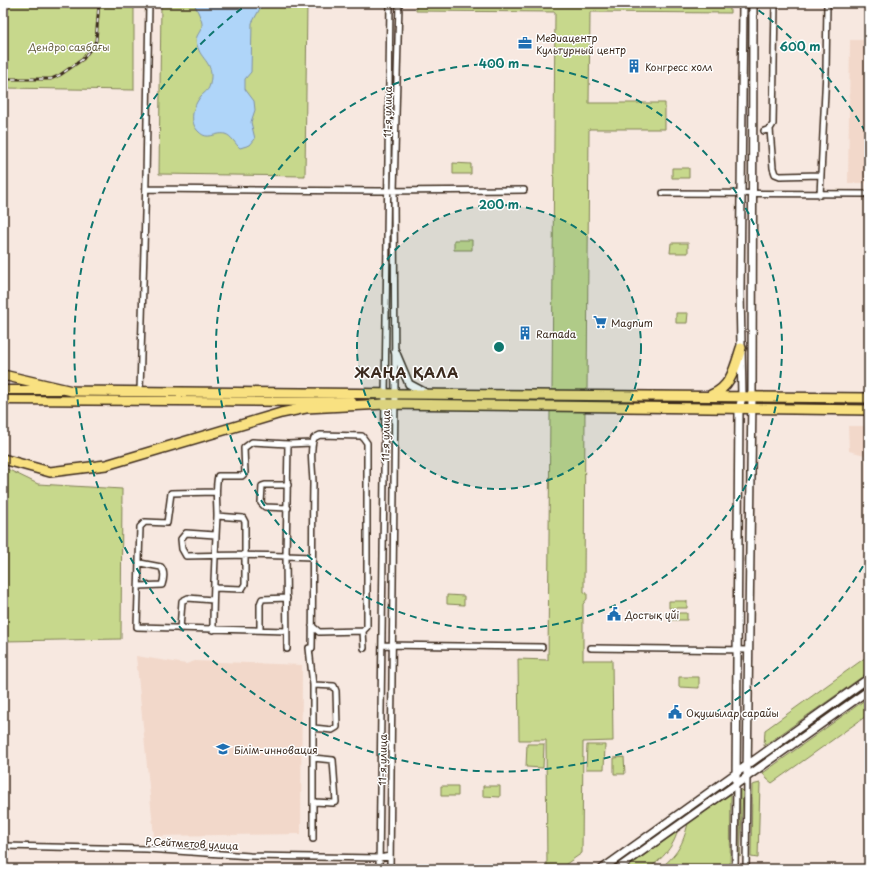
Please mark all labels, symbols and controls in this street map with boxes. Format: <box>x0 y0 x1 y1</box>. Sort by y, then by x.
place label: Медиацентр Культурный центр <box>536 30 626 58</box>
office icon: Медиацентр Культурный центр <box>517 35 533 51</box>
text: 600 m <box>780 37 820 55</box>
park label: Дендро саябағы <box>27 39 110 54</box>
text: 400 m <box>479 54 519 72</box>
building icon: Конгресс холл <box>626 58 642 74</box>
place label: Конгресс холл <box>645 59 713 74</box>
street label: 11-я улица <box>379 85 395 138</box>
text: 200 m <box>479 195 519 213</box>
supermarket icon: Magnum <box>592 314 608 330</box>
place label: Magnum <box>611 315 653 330</box>
building icon: Ramada <box>517 325 533 341</box>
place label: Ramada <box>536 326 577 341</box>
centre of rings <box>492 340 506 354</box>
district label: ЖАҢА ҚАЛА <box>354 362 459 383</box>
street label: 11-я улица <box>377 409 393 462</box>
public building icon: Достық үйі <box>606 606 622 622</box>
place label: Достық үйі <box>624 607 679 622</box>
public building icon: Оқушылар сарайы <box>667 704 683 720</box>
place label: Оқушылар сарайы <box>686 705 779 720</box>
street label: 11-я улица <box>374 733 390 786</box>
school or university icon: Білім-инновация <box>215 741 231 757</box>
place label: Білім-инновация <box>234 742 318 757</box>
street label: Р.Сейтметов улица <box>145 833 240 853</box>

